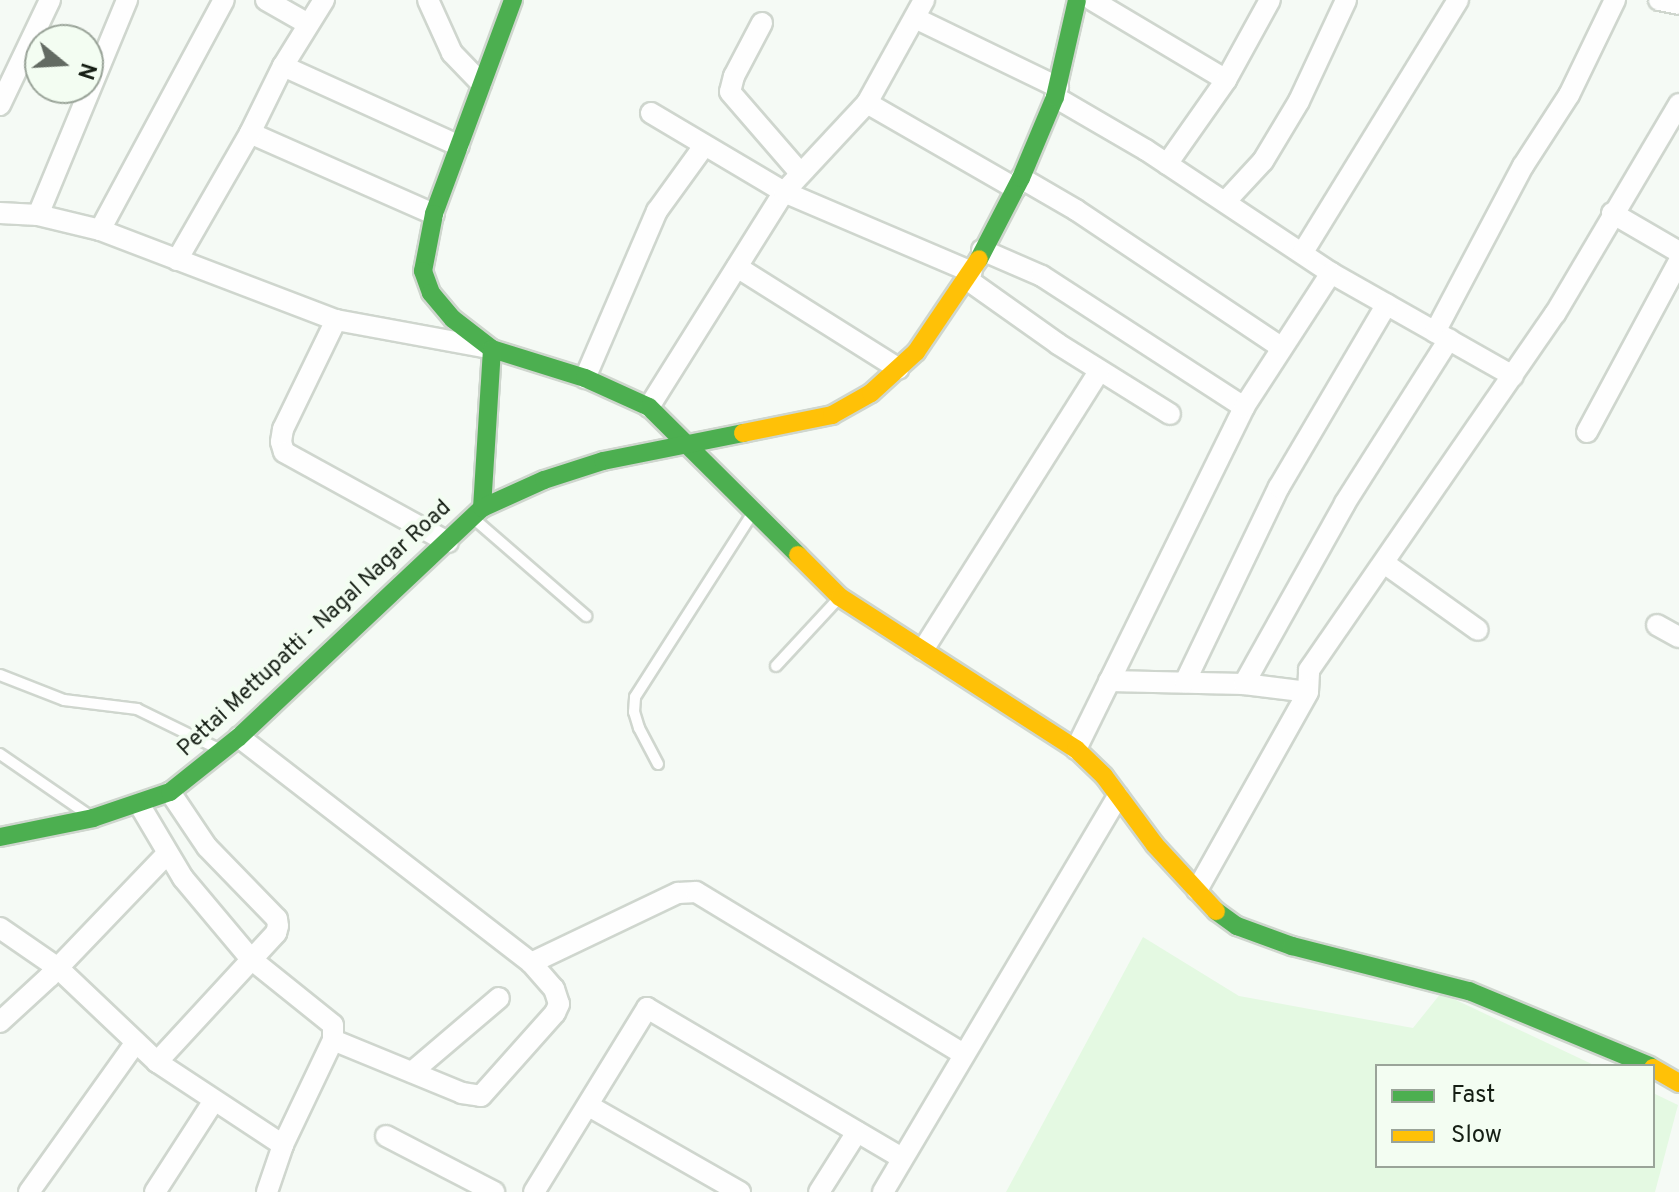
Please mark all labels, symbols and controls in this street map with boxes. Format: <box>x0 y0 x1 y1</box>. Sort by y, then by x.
north arrow <box>24 24 104 104</box>
text: N <box>70 59 101 83</box>
street label: Pettai Mettupatti - Nagal Nagar Road <box>173 495 457 763</box>
legend <box>1375 1064 1655 1168</box>
text: Fast <box>1451 1081 1495 1111</box>
text: Slow <box>1451 1121 1502 1151</box>

